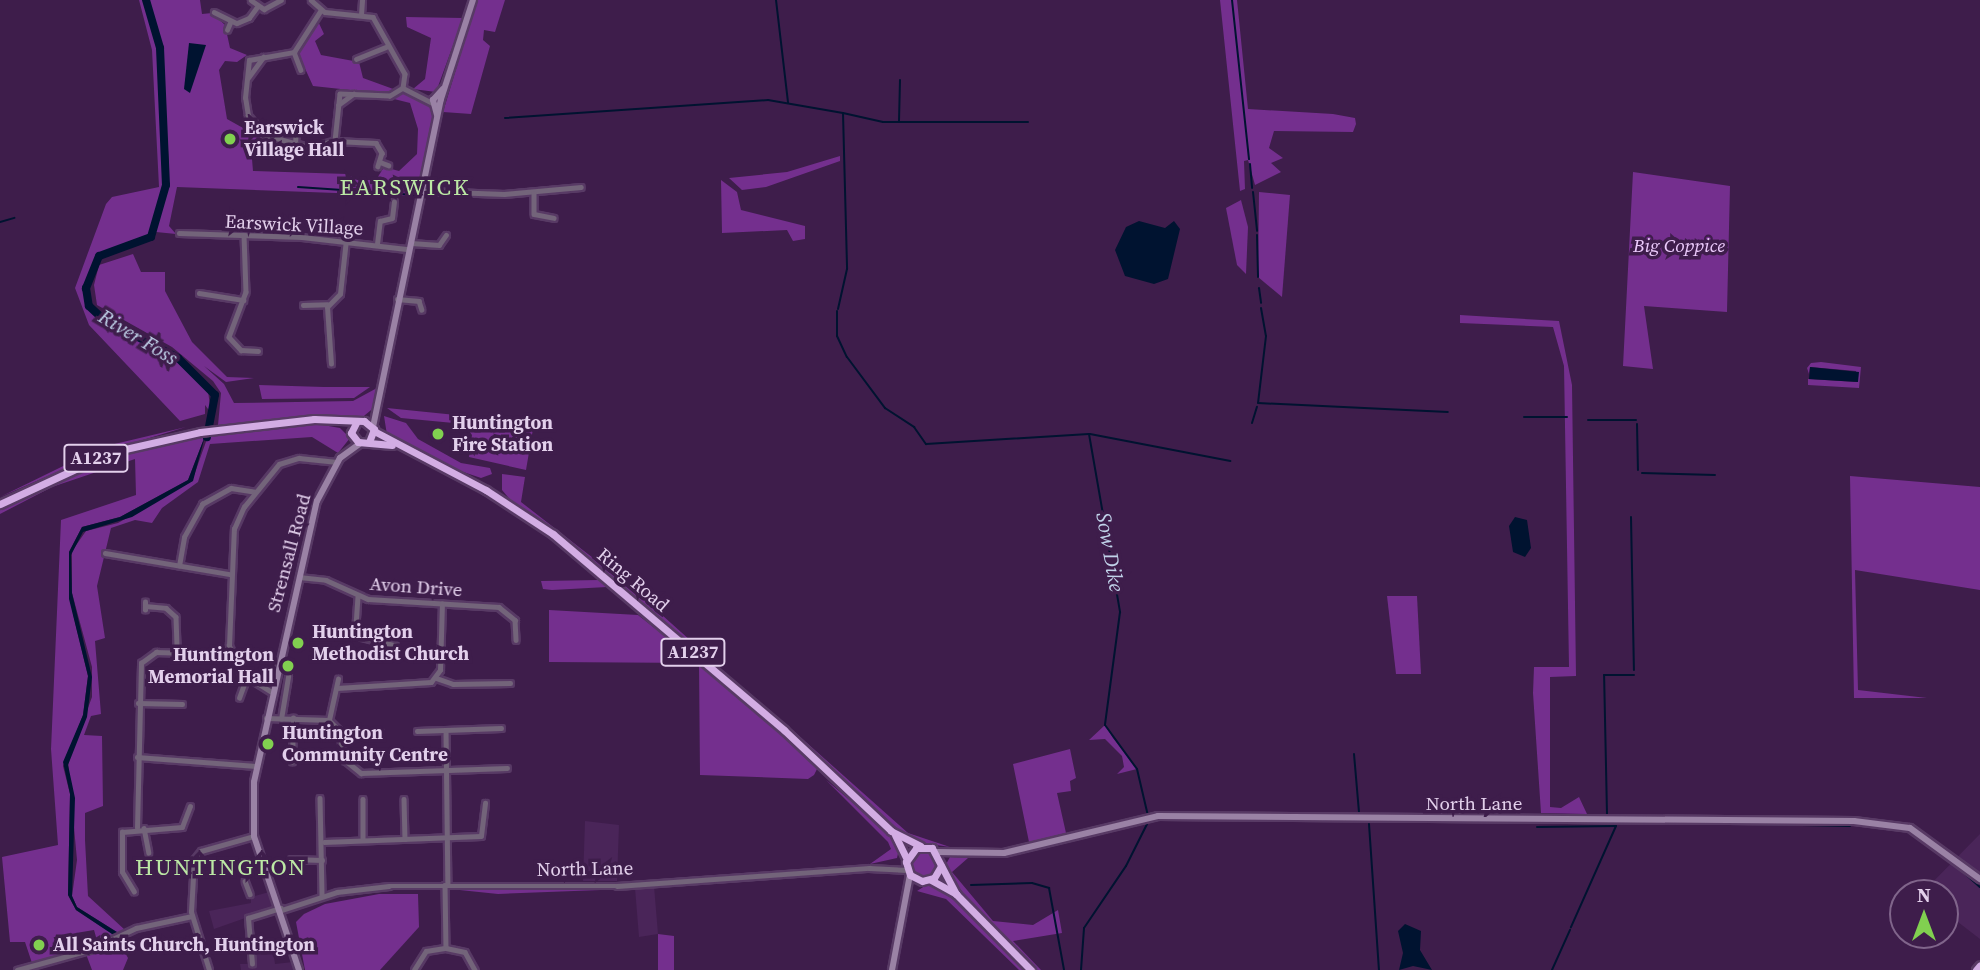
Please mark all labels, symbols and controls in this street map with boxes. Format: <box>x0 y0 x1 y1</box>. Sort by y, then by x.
place label: Earswick Village Hall <box>244 117 344 161</box>
marker: Earswick Village Hall <box>222 131 238 147</box>
district label: EARSWICK <box>341 173 469 201</box>
street label: Earswick Village <box>224 210 364 240</box>
park label: Big Coppice <box>1633 235 1725 257</box>
water label: River Foss <box>94 304 182 370</box>
place label: Huntington Fire Station <box>452 412 553 456</box>
marker: Huntington Fire Station <box>430 426 446 442</box>
road number: A1237 <box>63 444 129 472</box>
street label: Strensall Road <box>262 491 316 615</box>
water label: Sow Dike <box>1091 510 1129 594</box>
street label: Ring Road <box>592 543 674 617</box>
street label: Avon Drive <box>369 572 463 602</box>
place label: Huntington Methodist Church <box>312 621 469 665</box>
marker: Huntington Methodist Church <box>290 635 306 651</box>
road number: A1237 <box>660 638 726 666</box>
place label: Huntington Memorial Hall <box>148 644 274 688</box>
marker: Huntington Memorial Hall <box>280 658 296 674</box>
place label: Huntington Community Centre <box>282 722 448 766</box>
marker: Huntington Community Centre <box>260 736 276 752</box>
street label: North Lane <box>1426 793 1522 815</box>
district label: HUNTINGTON <box>136 853 306 881</box>
street label: North Lane <box>536 857 634 881</box>
north arrow <box>1889 879 1959 949</box>
text: N <box>1917 882 1931 908</box>
place label: All Saints Church, Huntington <box>53 934 315 956</box>
marker: All Saints Church, Huntington <box>31 937 47 953</box>

